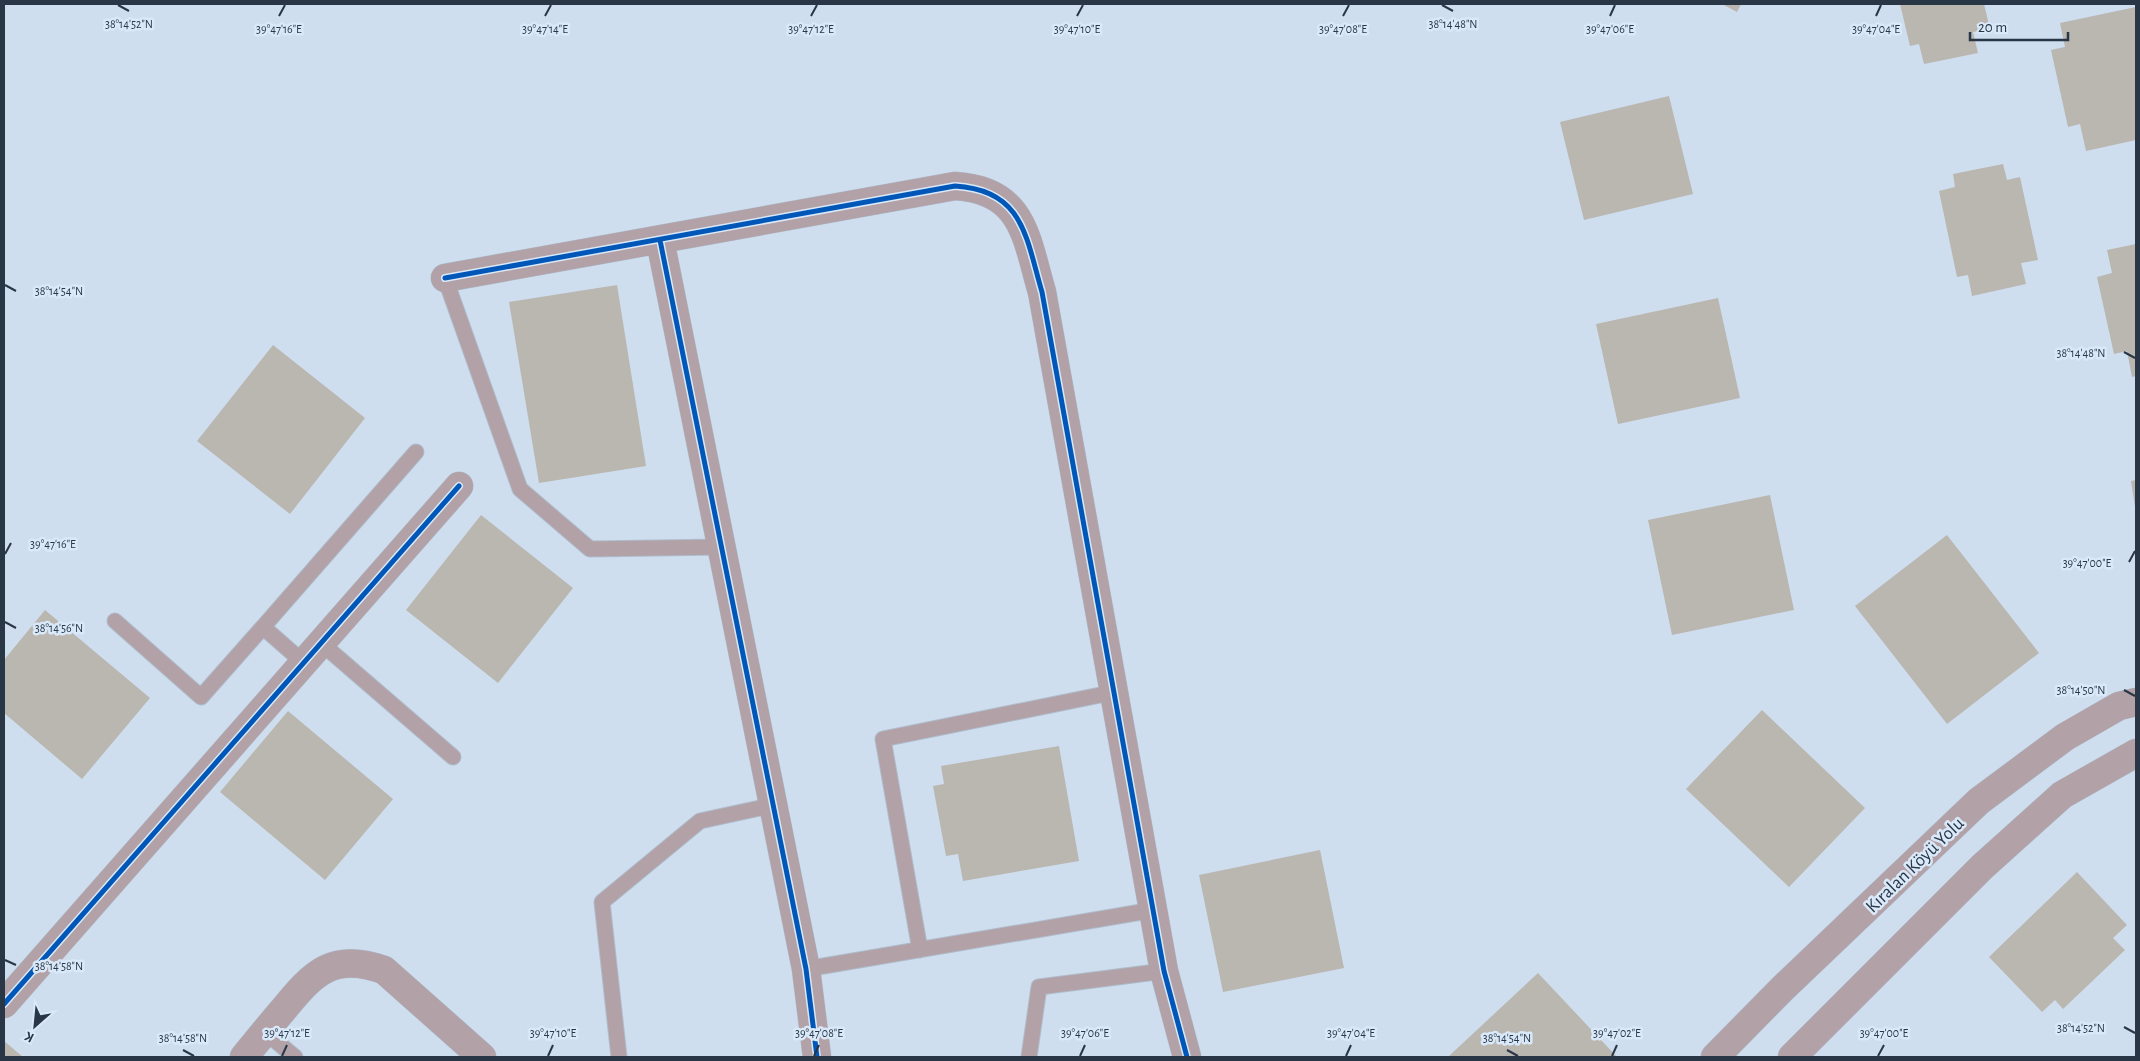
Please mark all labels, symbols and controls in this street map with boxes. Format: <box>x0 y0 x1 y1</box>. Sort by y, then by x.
scale bar <box>1970 10 2068 42</box>
text: 38°14'52"N <box>105 18 153 30</box>
text: 38°14'48"N <box>1428 18 1478 30</box>
text: 20 m <box>1978 20 2007 35</box>
text: 39°47'16"E <box>256 23 302 35</box>
text: 39°47'14"E <box>522 23 568 35</box>
text: 39°47'12"E <box>788 23 834 35</box>
text: 39°47'10"E <box>1054 23 1100 35</box>
text: 39°47'08"E <box>1319 23 1367 35</box>
text: 39°47'06"E <box>1586 23 1634 35</box>
text: 39°47'04"E <box>1852 23 1900 35</box>
text: 38°14'54"N <box>35 285 83 297</box>
text: 38°14'48"N <box>2056 347 2106 359</box>
text: 39°47'16"E <box>30 538 76 550</box>
text: 39°47'00"E <box>2063 557 2112 569</box>
text: 38°14'56"N <box>35 622 83 634</box>
text: 38°14'50"N <box>2057 684 2105 696</box>
street label: Kıralan Köyü Yolu <box>1862 813 1968 917</box>
text: 38°14'58"N <box>35 960 83 972</box>
north arrow <box>10 1001 60 1051</box>
text: 38°14'52"N <box>2057 1022 2105 1034</box>
text: 39°47'12"E <box>264 1027 310 1039</box>
text: 39°47'10"E <box>530 1027 576 1039</box>
text: 39°47'08"E <box>795 1027 843 1039</box>
text: 39°47'06"E <box>1061 1027 1109 1039</box>
text: 39°47'04"E <box>1327 1027 1375 1039</box>
text: 39°47'02"E <box>1593 1027 1641 1039</box>
text: 39°47'00"E <box>1860 1027 1909 1039</box>
text: K <box>22 1028 36 1045</box>
text: 38°14'58"N <box>159 1032 207 1044</box>
text: 38°14'54"N <box>1483 1032 1531 1044</box>

